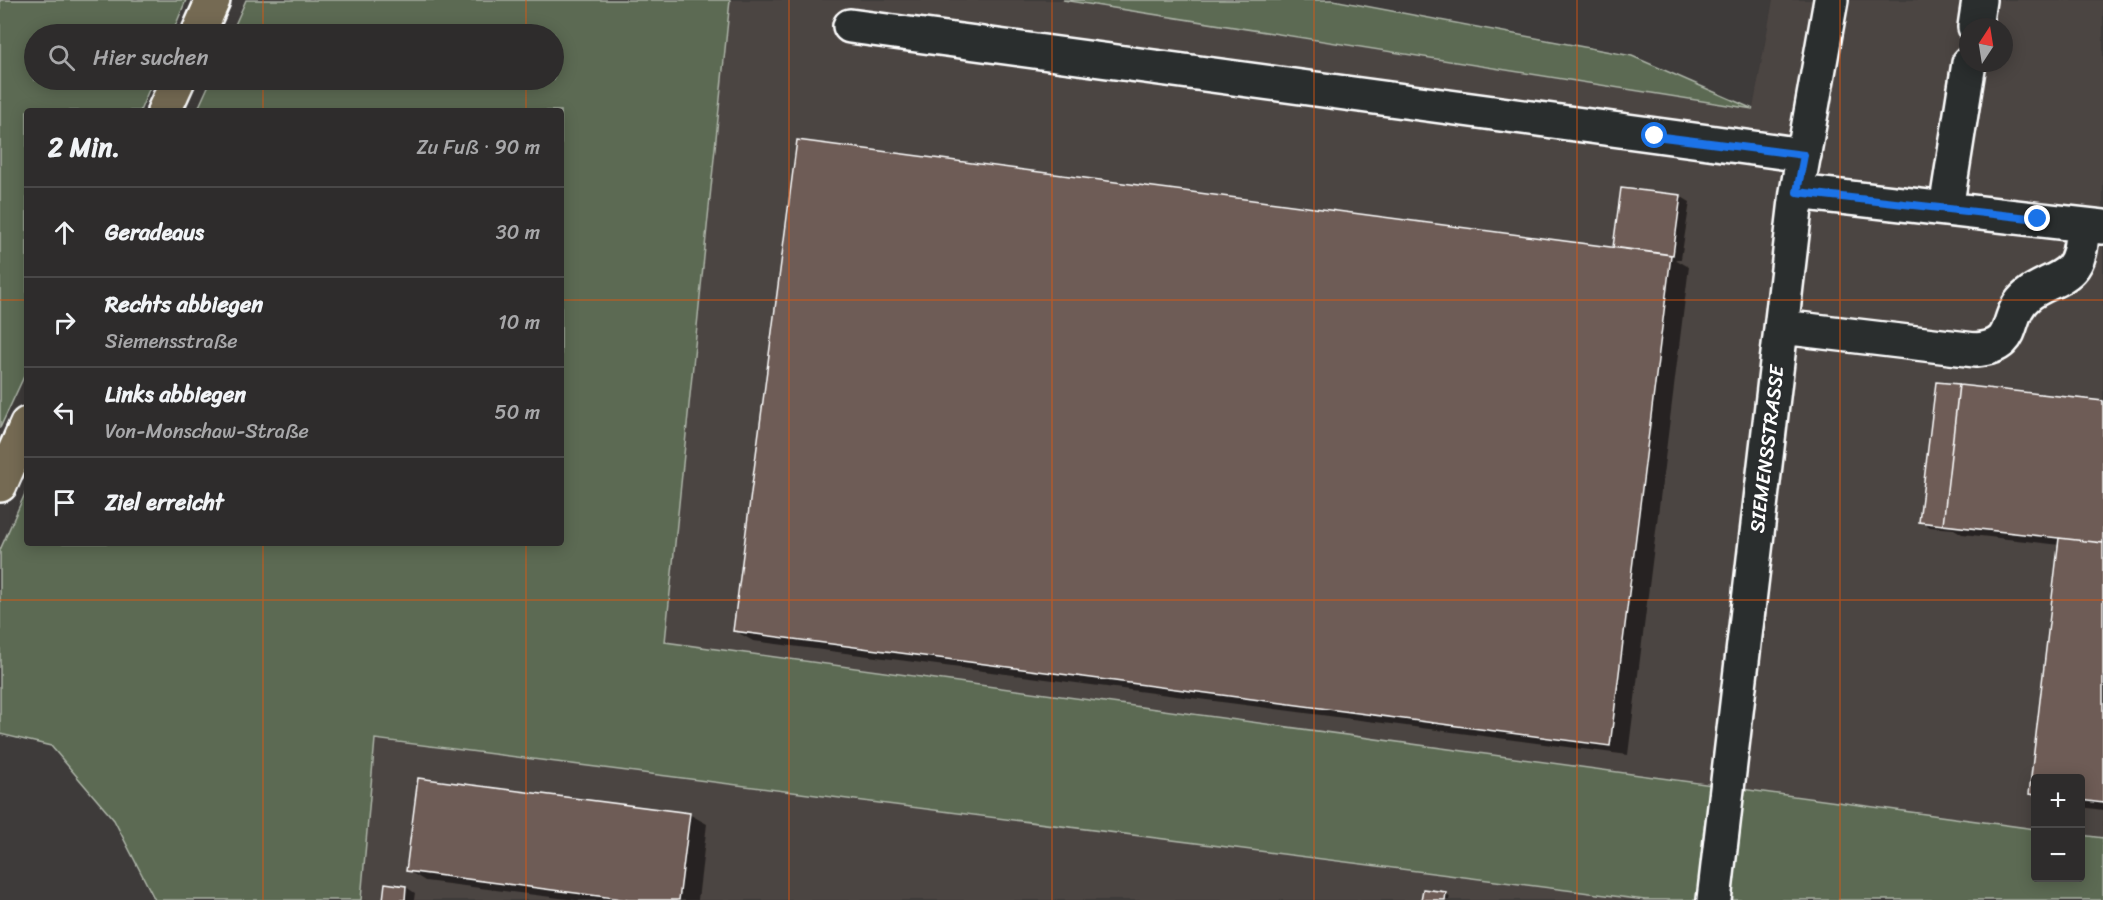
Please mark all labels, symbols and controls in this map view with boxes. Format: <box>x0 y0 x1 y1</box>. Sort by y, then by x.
north arrow <box>1959 18 2013 72</box>
search box <box>24 24 564 90</box>
text: Hier suchen <box>93 38 208 77</box>
icon: search <box>45 41 78 74</box>
route start <box>1641 122 1667 148</box>
text: 2 Min. <box>48 124 120 170</box>
text: Zu Fuß · 90 m <box>417 130 540 165</box>
route end <box>2024 205 2050 231</box>
text: Geradeaus <box>105 213 204 252</box>
text: 30 m <box>496 215 540 250</box>
icon: ahead <box>48 216 81 249</box>
text: Rechts abbiegen <box>105 285 263 324</box>
text: 10 m <box>498 305 540 340</box>
icon: right <box>48 306 81 339</box>
text: Siemensstraße <box>105 324 238 359</box>
street label: SIEMENSSTRASSE <box>1739 361 1795 535</box>
text: Links abbiegen <box>105 375 246 414</box>
text: 50 m <box>495 395 540 430</box>
icon: left <box>48 396 81 429</box>
text: Von-Monschaw-Straße <box>105 414 309 449</box>
text: Ziel erreicht <box>105 483 224 522</box>
icon: arrive <box>48 486 81 519</box>
map controls <box>2031 774 2085 882</box>
button: + <box>2031 774 2085 828</box>
button: − <box>2031 828 2085 882</box>

